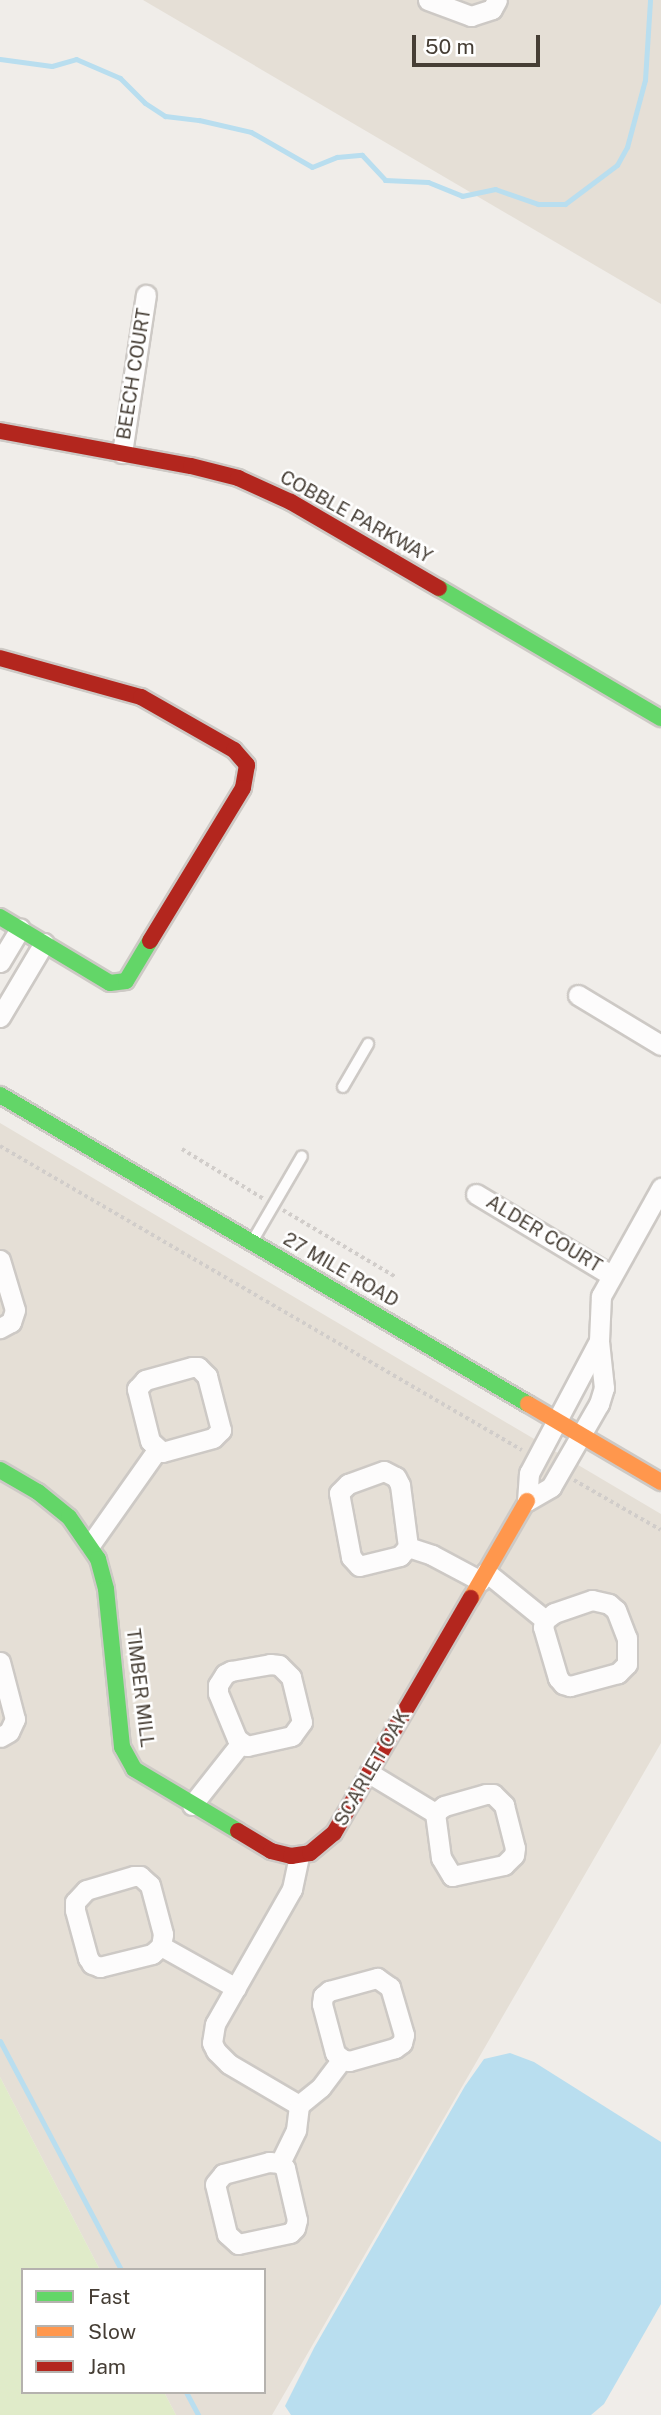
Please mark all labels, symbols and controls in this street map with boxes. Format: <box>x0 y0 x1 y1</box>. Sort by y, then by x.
scale bar <box>416 21 544 65</box>
text: 50 m <box>425 34 475 59</box>
street label: BEECH COURT <box>112 307 156 441</box>
street label: COBBLE PARKWAY <box>276 466 436 568</box>
street label: ALDER COURT <box>482 1190 606 1278</box>
street label: 27 MILE ROAD <box>279 1228 403 1312</box>
street label: TIMBER MILL <box>121 1627 159 1749</box>
street label: SCARLET OAK <box>330 1706 414 1830</box>
legend <box>21 2268 266 2394</box>
text: Fast <box>88 2284 130 2309</box>
text: Slow <box>88 2319 136 2344</box>
text: Jam <box>88 2354 126 2379</box>

